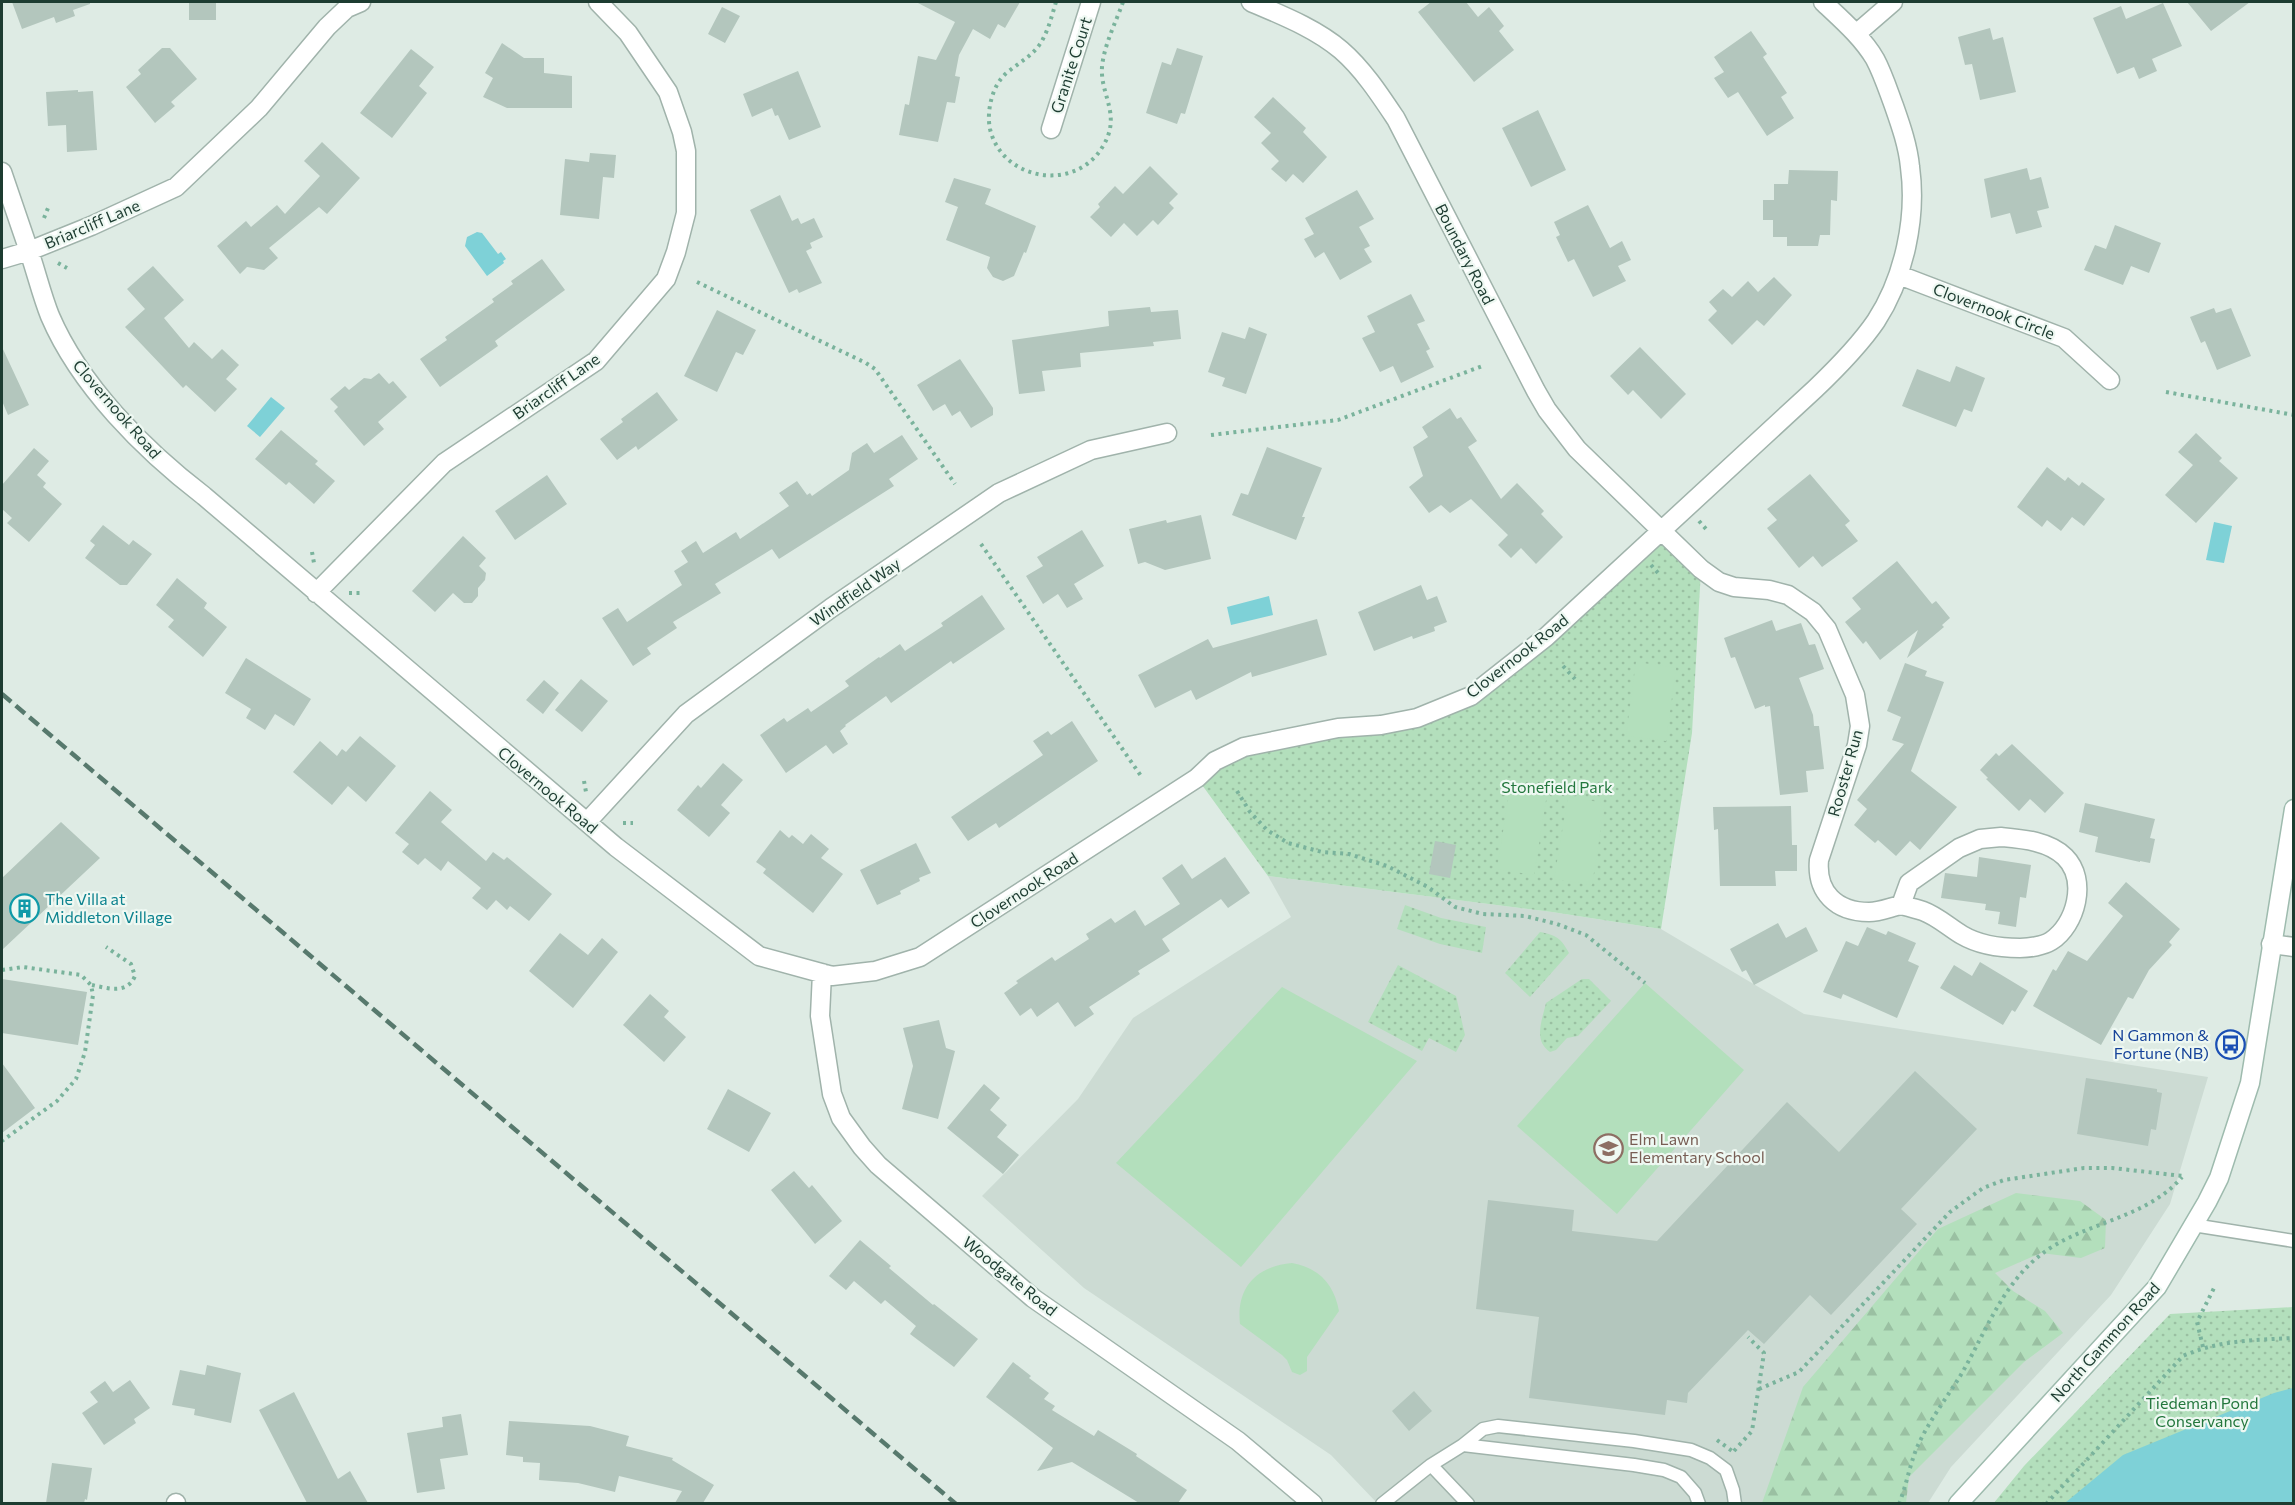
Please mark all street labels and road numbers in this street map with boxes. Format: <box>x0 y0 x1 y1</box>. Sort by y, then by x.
street label: Granite Court <box>1046 14 1095 115</box>
street label: Briarcliff Lane <box>41 195 142 252</box>
street label: Boundary Road <box>1432 200 1499 307</box>
street label: Clovernook Circle <box>1931 279 2058 342</box>
street label: Briarcliff Lane <box>509 349 603 423</box>
street label: Clovernook Road <box>69 355 165 462</box>
street label: Windfield Way <box>806 553 904 630</box>
street label: Clovernook Road <box>1462 610 1572 701</box>
street label: Rooster Run <box>1823 727 1866 818</box>
street label: Clovernook Road <box>495 742 602 837</box>
street label: Clovernook Road <box>966 848 1081 931</box>
street label: Woodgate Road <box>959 1232 1061 1319</box>
street label: North Gammon Road <box>2046 1278 2163 1405</box>

